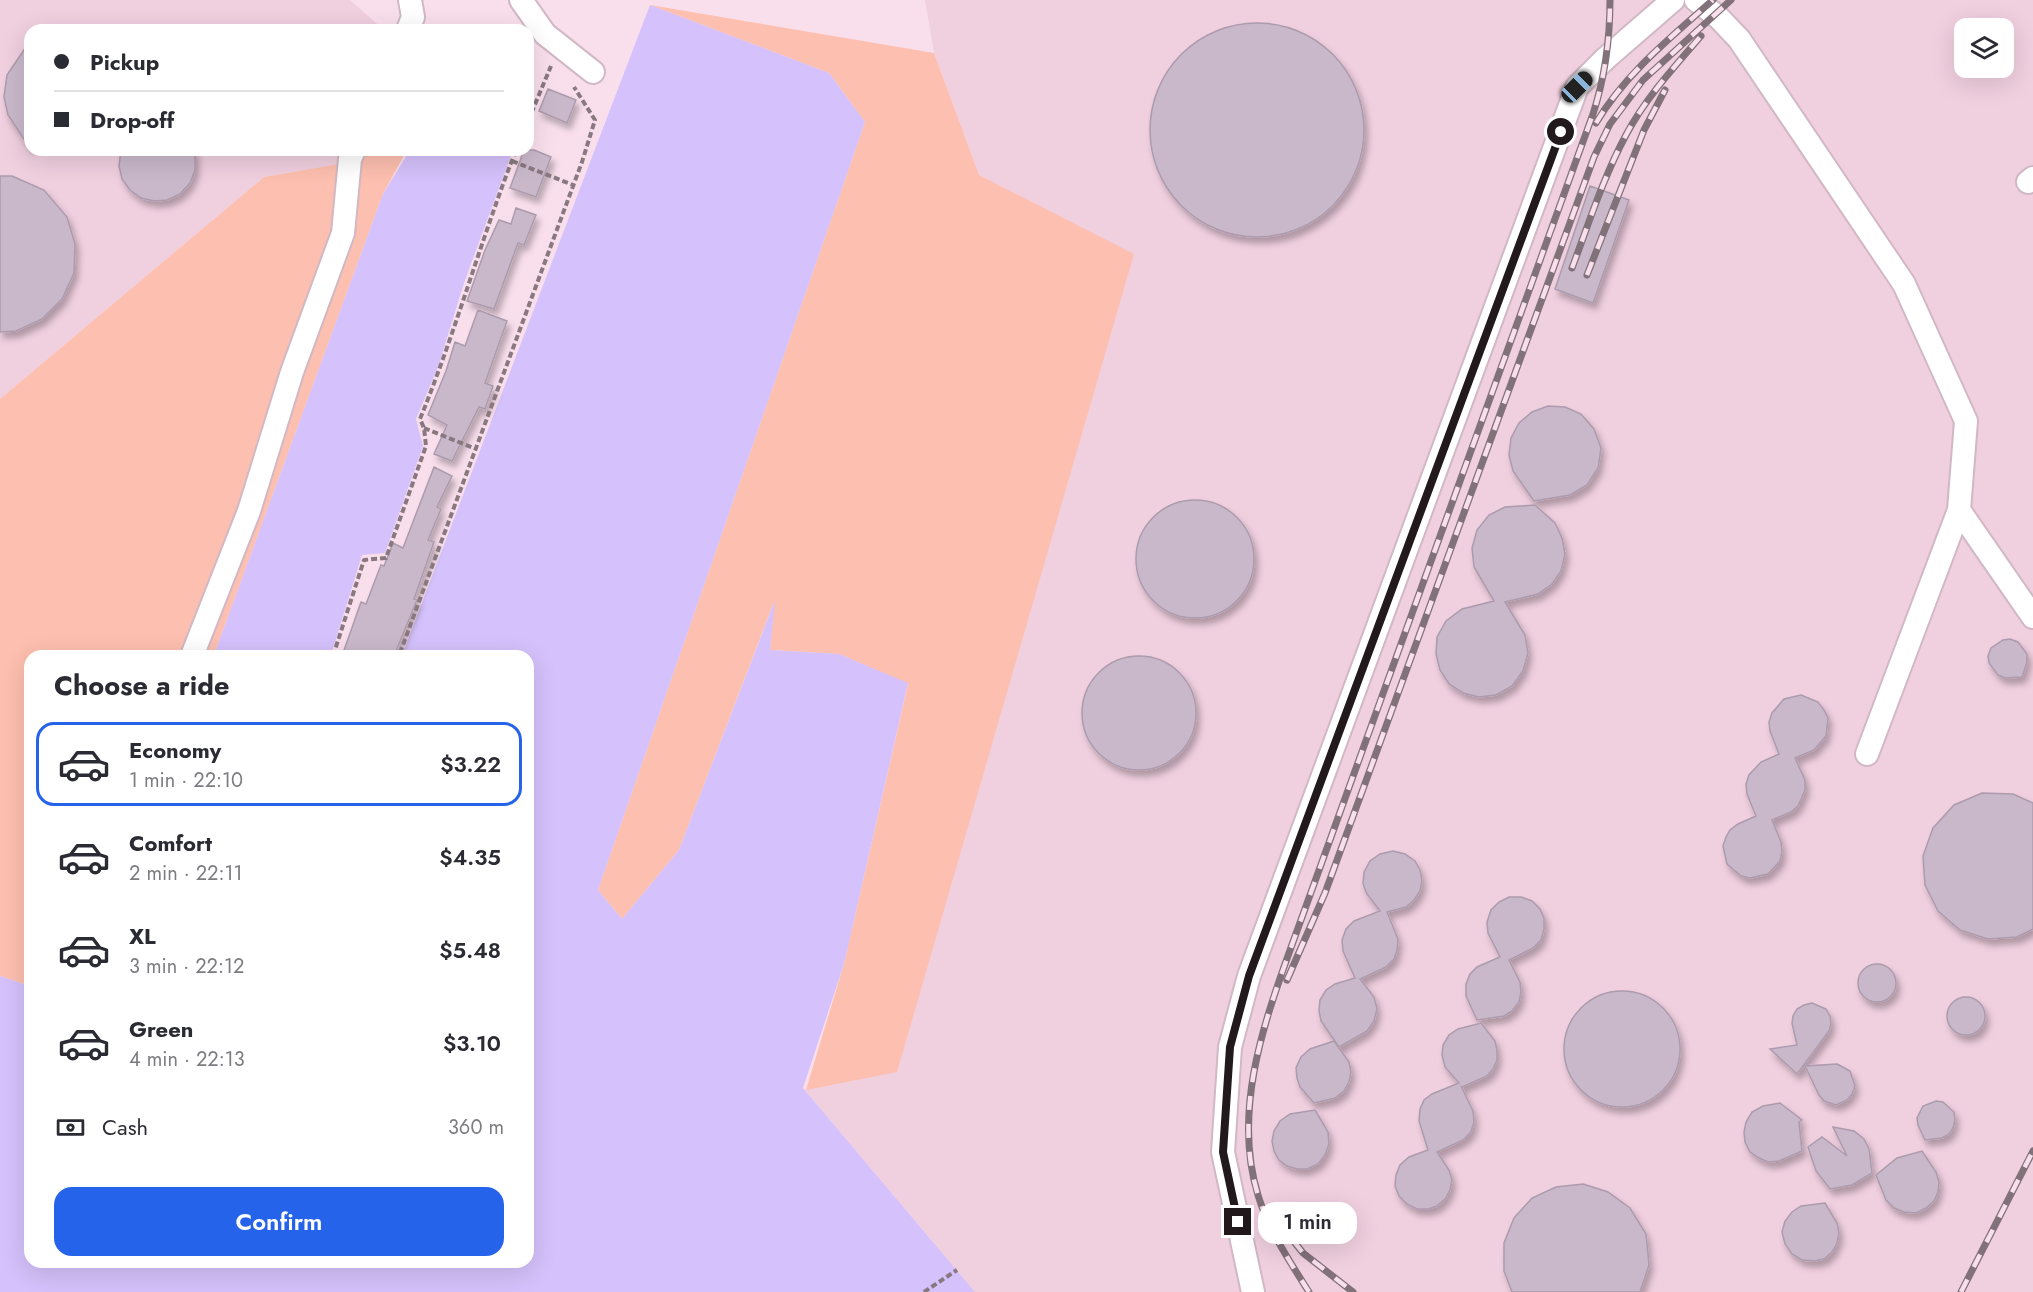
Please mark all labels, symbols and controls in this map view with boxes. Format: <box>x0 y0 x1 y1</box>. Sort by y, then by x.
map controls <box>1954 18 2014 78</box>
button: layers <box>1954 18 2014 78</box>
text: Pickup <box>90 46 159 78</box>
car <box>1558 68 1596 106</box>
text: Drop-off <box>90 104 174 136</box>
route start <box>1547 118 1574 145</box>
text: Choose a ride <box>54 666 229 705</box>
text: Economy <box>129 734 221 766</box>
icon: car <box>57 737 111 791</box>
text: $3.22 <box>440 748 501 780</box>
text: 1 min · 22:10 <box>129 766 243 795</box>
text: Comfort <box>129 827 212 859</box>
icon: car <box>57 830 111 884</box>
text: $4.35 <box>439 841 501 873</box>
text: 2 min · 22:11 <box>129 859 242 888</box>
text: XL <box>129 920 156 952</box>
icon: car <box>57 923 111 977</box>
text: $5.48 <box>439 934 501 966</box>
text: 3 min · 22:12 <box>129 952 244 981</box>
text: Green <box>129 1013 193 1045</box>
icon: car <box>57 1016 111 1070</box>
text: $3.10 <box>443 1027 501 1059</box>
text: 4 min · 22:13 <box>129 1045 245 1074</box>
icon: cash <box>54 1111 87 1144</box>
text: Cash <box>102 1111 148 1143</box>
text: 360 m <box>448 1113 504 1142</box>
button: Confirm <box>54 1187 504 1256</box>
callout: 1 min <box>1259 1201 1358 1243</box>
route end <box>1224 1208 1251 1235</box>
text: 1 min <box>1283 1208 1332 1237</box>

